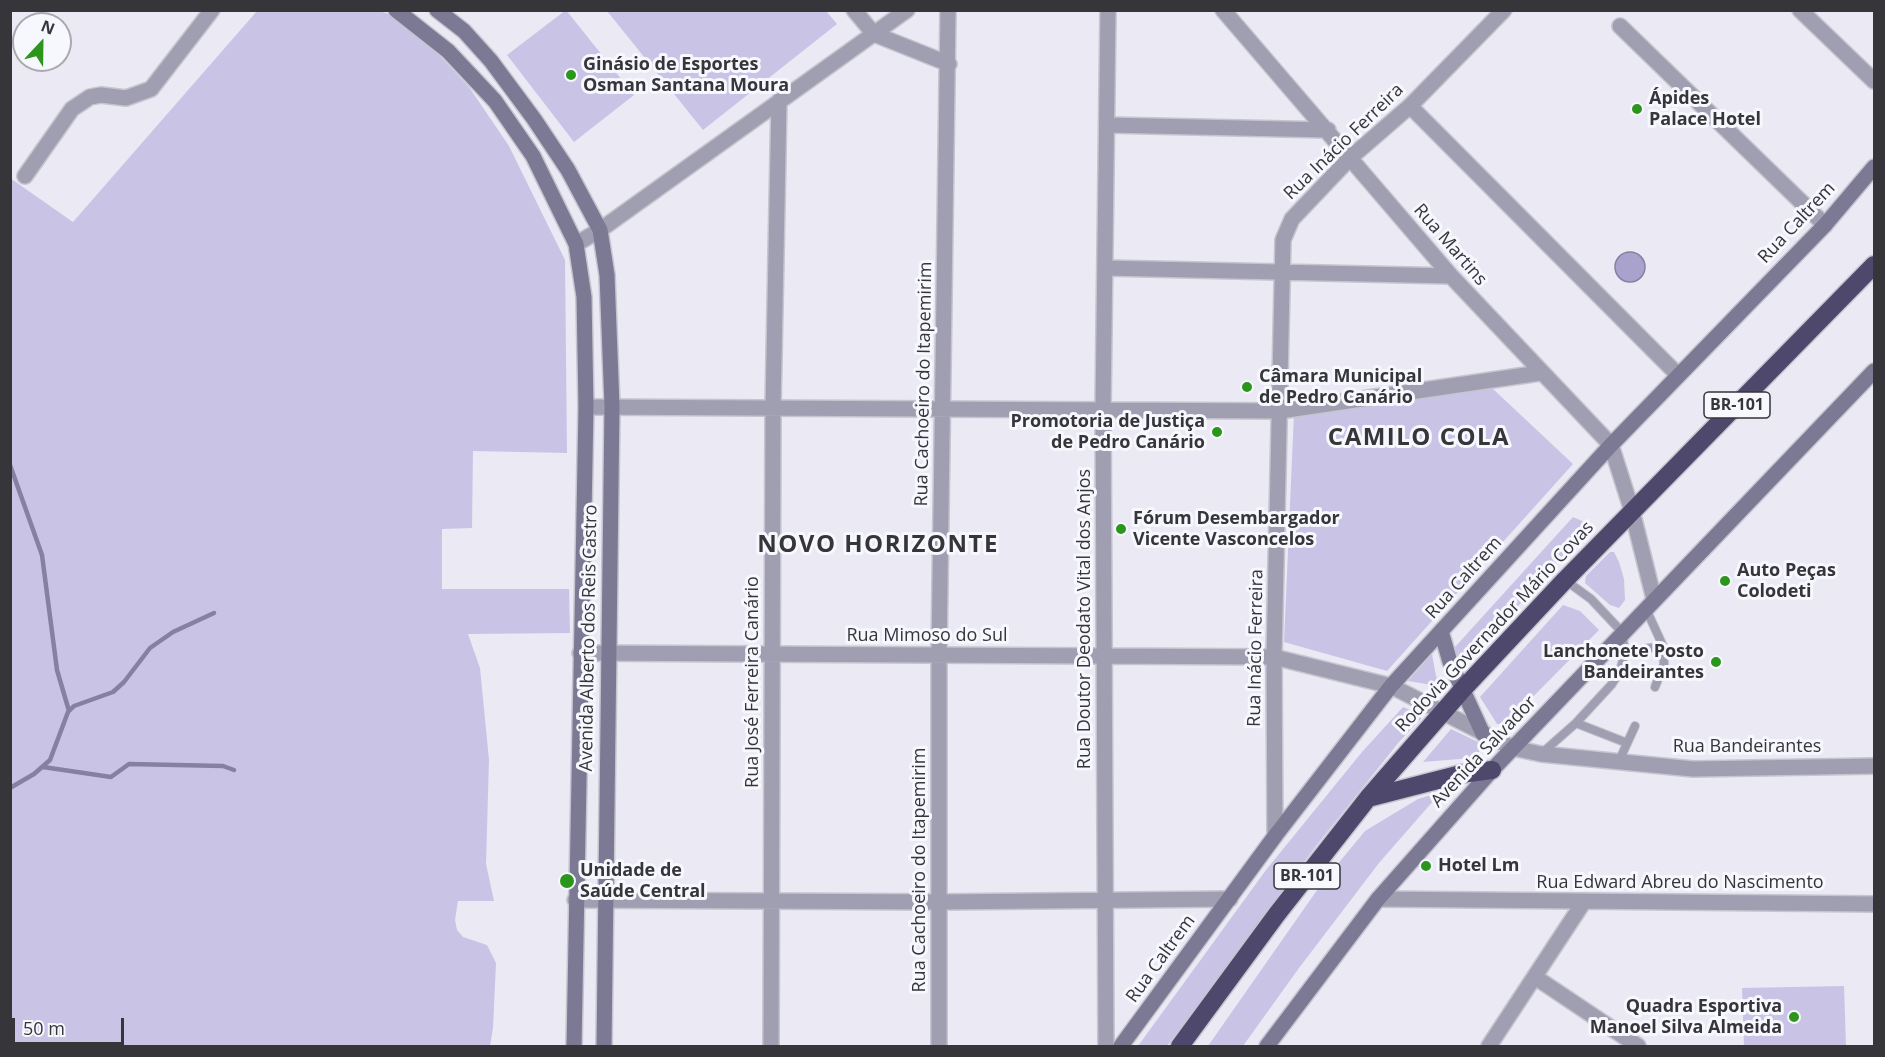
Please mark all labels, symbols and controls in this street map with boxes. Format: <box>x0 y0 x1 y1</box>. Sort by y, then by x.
north arrow <box>12 12 72 72</box>
text: N <box>38 15 58 40</box>
place label: Ginásio de Esportes Osman Santana Moura <box>583 54 789 97</box>
marker: Ginásio de Esportes Osman Santana Moura <box>564 68 578 82</box>
street label: Rua Inácio Ferreira <box>1280 79 1408 205</box>
place label: Ápides Palace Hotel <box>1649 88 1761 130</box>
marker: Ápides Palace Hotel <box>1630 102 1644 116</box>
street label: Rua Caltrem <box>1754 178 1840 268</box>
street label: Rua Martins <box>1409 200 1491 290</box>
street label: Rua Cachoeiro do Itapemirim <box>911 261 937 507</box>
place label: Câmara Municipal de Pedro Canário <box>1259 366 1422 409</box>
marker: Câmara Municipal de Pedro Canário <box>1240 380 1254 394</box>
road number: BR-101 <box>1704 392 1770 418</box>
place label: Promotoria de Justiça de Pedro Canário <box>1011 411 1205 454</box>
district label: CAMILO COLA <box>1328 424 1510 452</box>
marker: Promotoria de Justiça de Pedro Canário <box>1210 425 1224 439</box>
street label: Rua Doutor Deodato Vital dos Anjos <box>1074 469 1096 769</box>
street label: Avenida Alberto dos Reis Castro <box>576 504 602 772</box>
place label: Fórum Desembargador Vicente Vasconcelos <box>1133 508 1340 550</box>
street label: Rodovia Governador Mário Covas <box>1391 517 1599 737</box>
marker: Fórum Desembargador Vicente Vasconcelos <box>1114 522 1128 536</box>
district label: NOVO HORIZONTE <box>757 531 999 559</box>
street label: Rua Caltrem <box>1421 532 1507 624</box>
place label: Auto Peças Colodeti <box>1737 560 1836 602</box>
street label: Rua Inácio Ferreira <box>1244 569 1268 727</box>
marker: Auto Peças Colodeti <box>1718 574 1732 588</box>
street label: Rua José Ferreira Canário <box>742 576 764 788</box>
street label: Rua Mimoso do Sul <box>846 625 1008 647</box>
place label: Lanchonete Posto Bandeirantes <box>1543 641 1704 684</box>
marker: Lanchonete Posto Bandeirantes <box>1709 655 1723 669</box>
street label: Avenida Salvador <box>1427 692 1541 812</box>
street label: Rua Bandeirantes <box>1673 736 1821 758</box>
street label: Rua Cachoeiro do Itapemirim <box>909 747 931 993</box>
place label: Hotel Lm <box>1438 855 1519 877</box>
marker: Hotel Lm <box>1419 859 1433 873</box>
place label: Unidade de Saúde Central <box>580 860 706 902</box>
road number: BR-101 <box>1274 863 1340 889</box>
marker: Unidade de Saúde Central <box>558 872 576 890</box>
street label: Rua Edward Abreu do Nascimento <box>1536 872 1824 894</box>
street label: Rua Caltrem <box>1122 911 1200 1007</box>
place label: Quadra Esportiva Manoel Silva Almeida <box>1590 996 1782 1038</box>
scale bar <box>15 1006 128 1044</box>
marker: Quadra Esportiva Manoel Silva Almeida <box>1787 1010 1801 1024</box>
text: 50 m <box>23 1016 65 1040</box>

